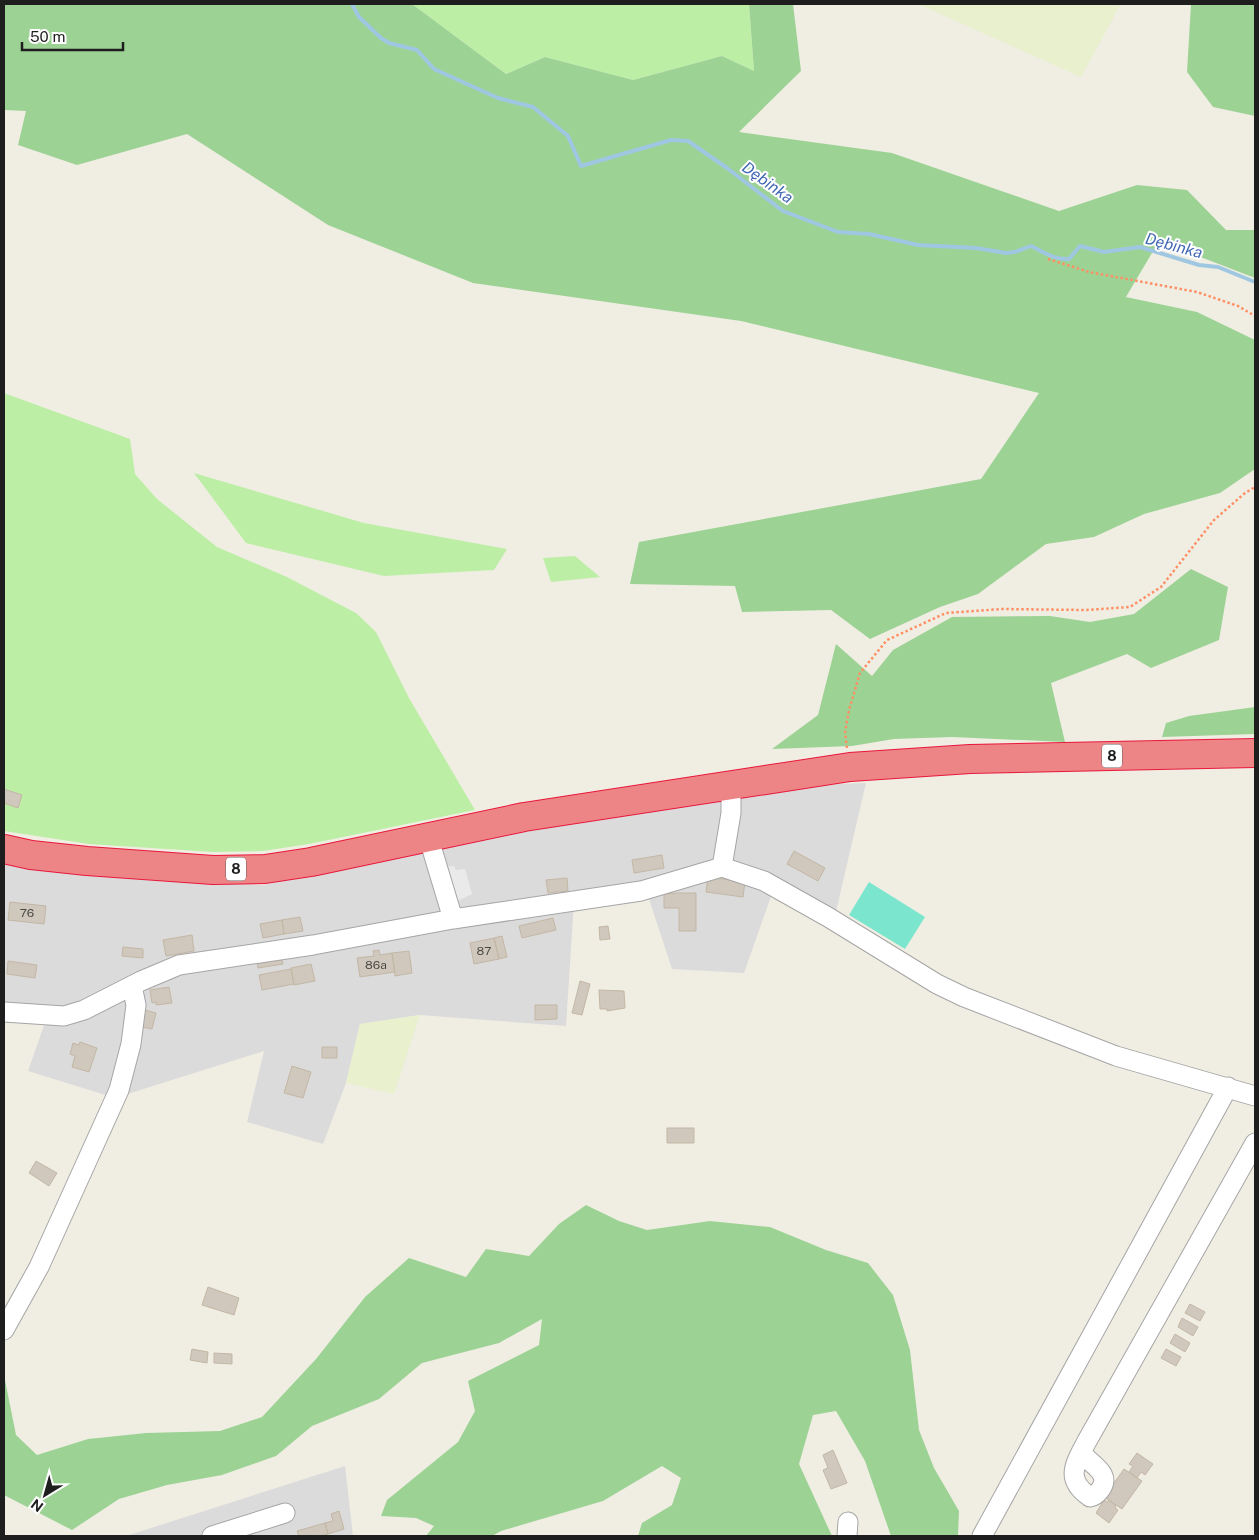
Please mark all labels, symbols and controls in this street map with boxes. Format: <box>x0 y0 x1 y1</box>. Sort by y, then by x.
scale bar <box>22 20 124 52</box>
text: 50 m <box>30 28 65 45</box>
water label: Dębinka <box>738 157 797 207</box>
water label: Dębinka <box>1143 229 1205 262</box>
road number: 8 <box>1102 744 1122 768</box>
road number: 8 <box>226 858 246 881</box>
house number: 76 <box>20 906 34 920</box>
house number: 87 <box>477 944 491 958</box>
house number: 86a <box>365 958 387 972</box>
north arrow <box>20 1470 70 1520</box>
text: N <box>28 1496 46 1515</box>

